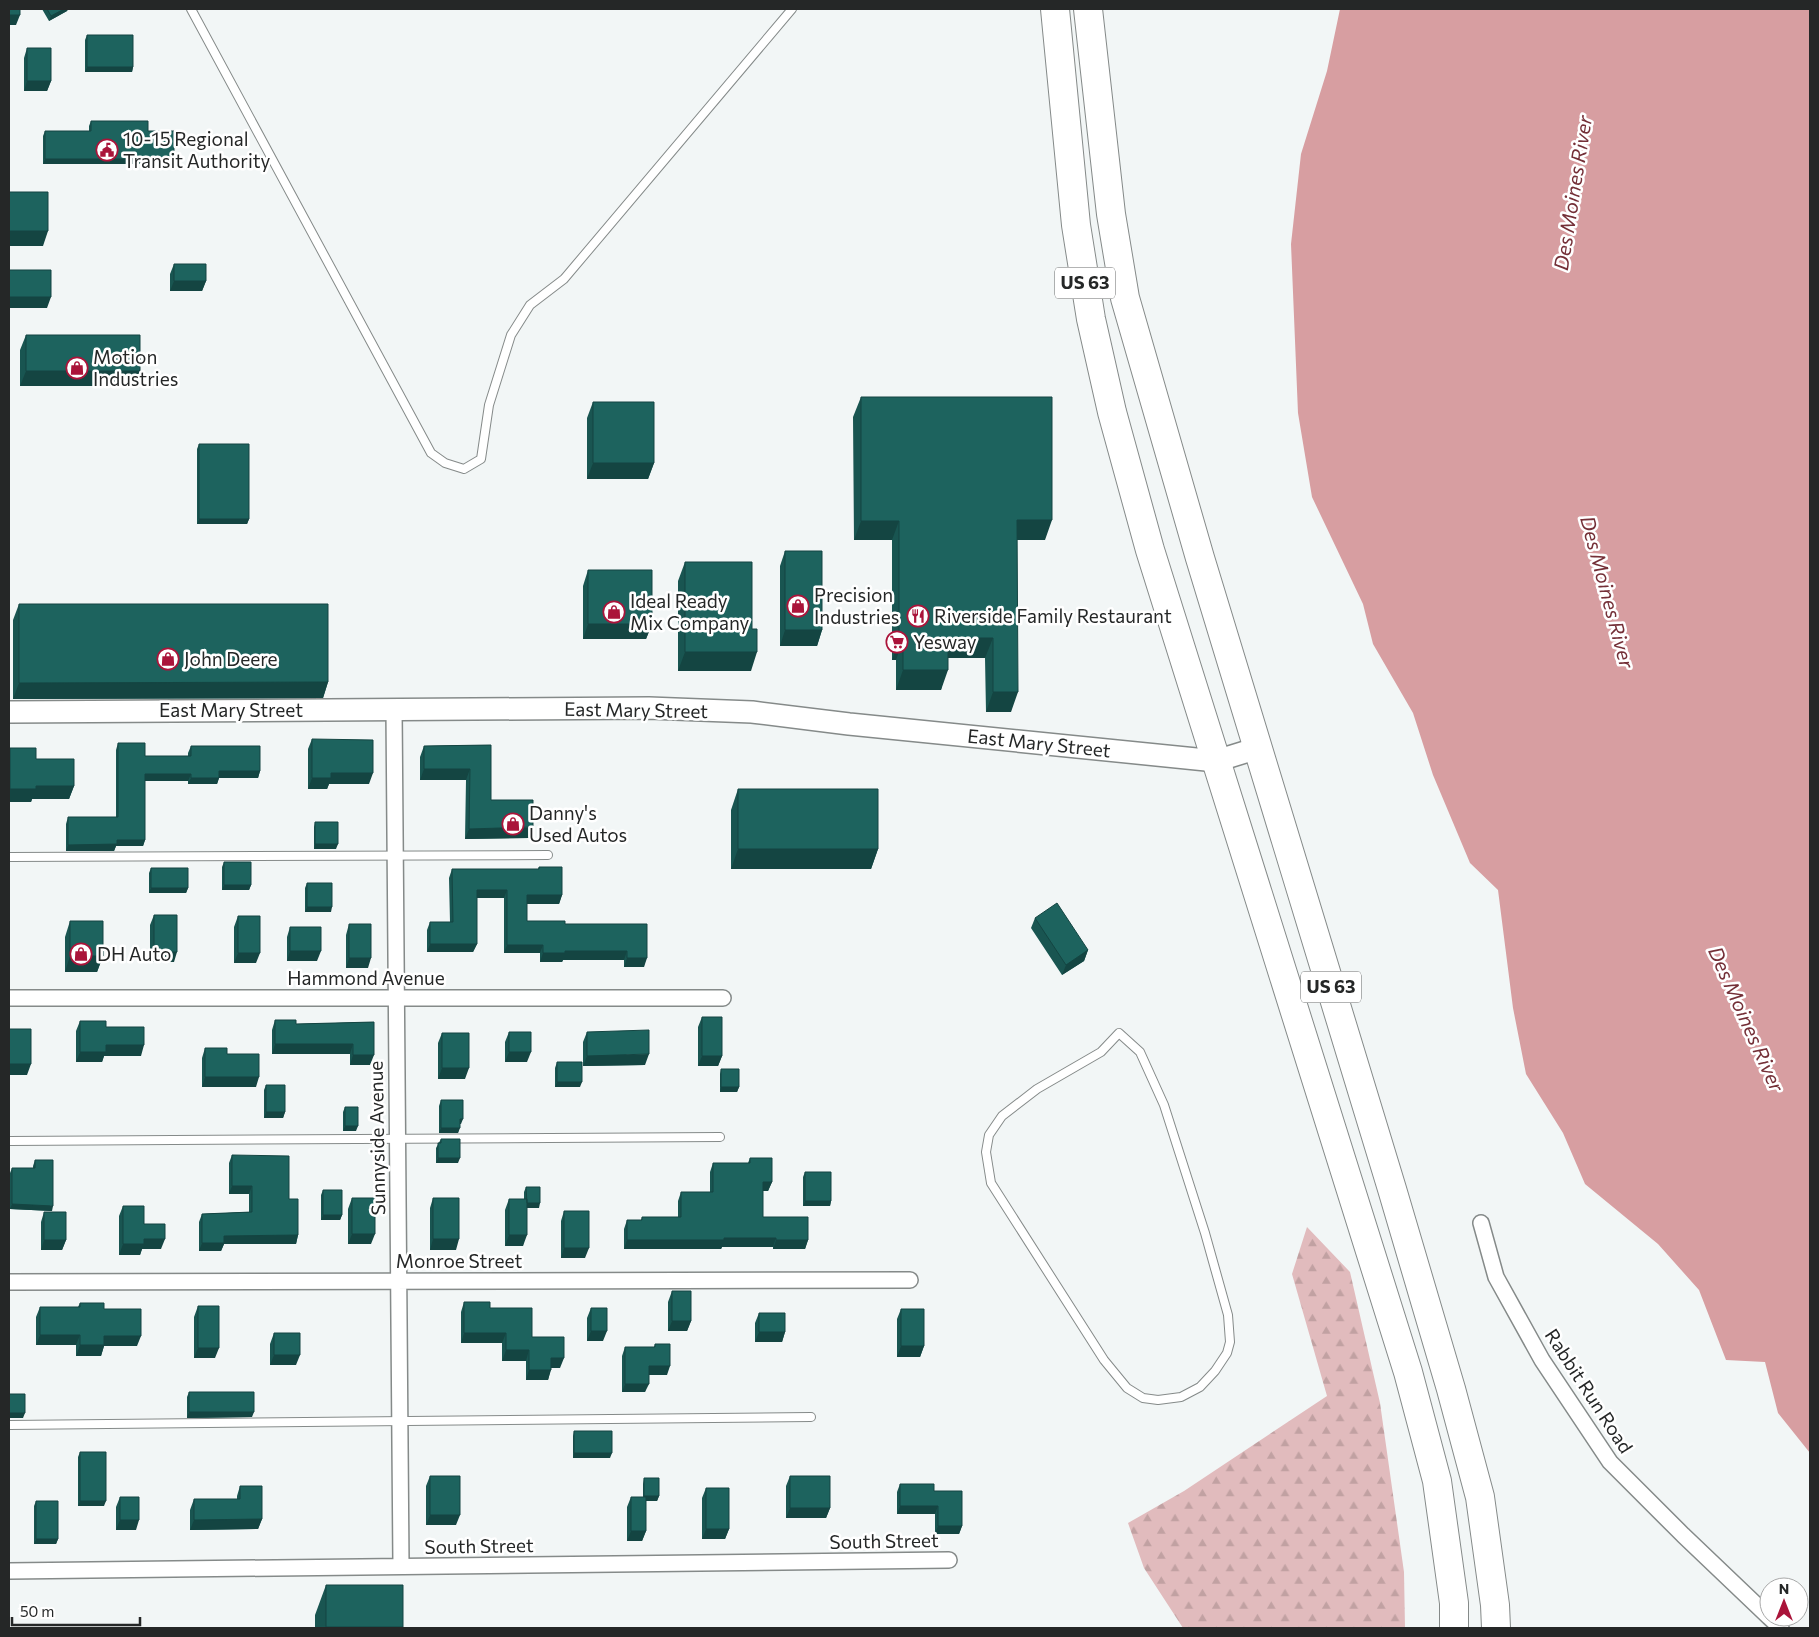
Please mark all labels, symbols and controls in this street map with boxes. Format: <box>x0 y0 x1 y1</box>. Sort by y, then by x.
water label: Des Moines River <box>1548 113 1596 272</box>
place label: 10-15 Regional Transit Authority <box>123 127 271 172</box>
public building icon: 10-15 Regional Transit Authority <box>95 138 119 162</box>
road number: US 63 <box>1055 268 1115 298</box>
place label: Motion Industries <box>93 345 178 390</box>
shop icon: Motion Industries <box>65 356 89 380</box>
water label: Des Moines River <box>1576 513 1640 671</box>
place label: Precision Industries <box>814 583 899 628</box>
place label: Ideal Ready Mix Company <box>630 589 750 634</box>
shop icon: Precision Industries <box>786 594 810 618</box>
shop icon: Ideal Ready Mix Company <box>602 600 626 624</box>
restaurant icon: Riverside Family Restaurant <box>906 604 930 628</box>
place label: Riverside Family Restaurant <box>934 604 1172 627</box>
supermarket icon: Yesway <box>885 630 909 654</box>
place label: Yesway <box>913 630 977 653</box>
shop icon: John Deere <box>156 647 180 671</box>
place label: John Deere <box>184 647 278 670</box>
street label: East Mary Street <box>564 697 708 722</box>
street label: East Mary Street <box>159 698 303 721</box>
street label: East Mary Street <box>966 724 1112 761</box>
place label: Danny's Used Autos <box>529 801 627 846</box>
shop icon: Danny's Used Autos <box>501 812 525 836</box>
shop icon: DH Auto <box>69 942 93 966</box>
place label: DH Auto <box>97 942 171 965</box>
water label: Des Moines River <box>1704 942 1790 1096</box>
street label: Hammond Avenue <box>287 966 445 989</box>
road number: US 63 <box>1301 972 1361 1002</box>
street label: Sunnyside Avenue <box>364 1061 389 1215</box>
street label: Monroe Street <box>396 1249 522 1272</box>
street label: Rabbit Run Road <box>1541 1324 1638 1457</box>
street label: South Street <box>829 1528 939 1553</box>
street label: South Street <box>424 1533 534 1558</box>
north arrow <box>1759 1577 1809 1627</box>
text: N <box>1779 1580 1789 1597</box>
scale bar <box>12 1594 140 1626</box>
text: 50 m <box>20 1602 54 1620</box>

